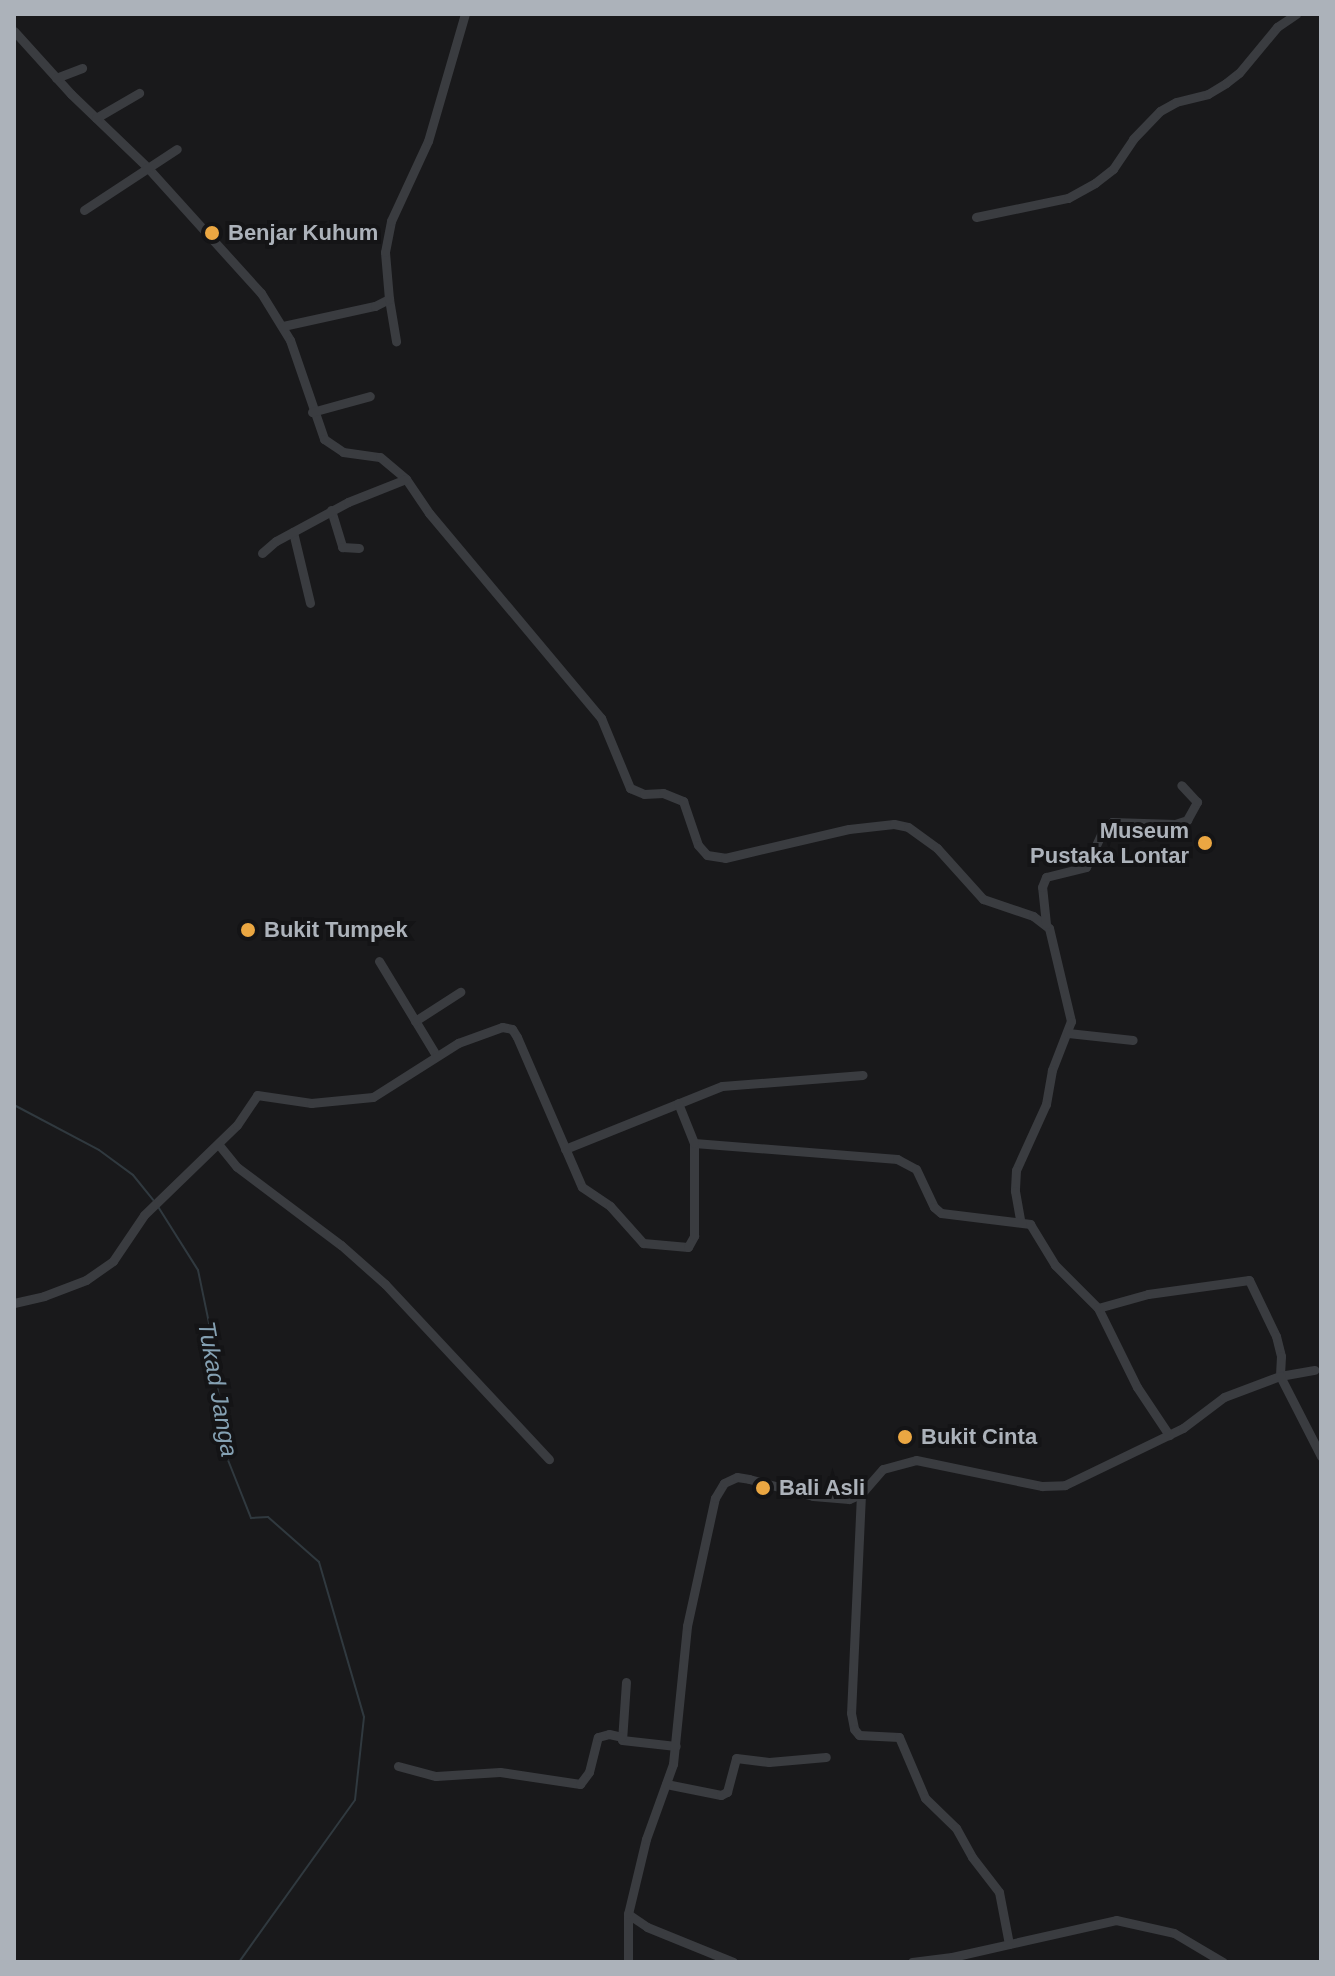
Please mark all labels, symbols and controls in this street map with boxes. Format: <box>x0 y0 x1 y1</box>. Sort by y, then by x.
place label: Benjar Kuhum <box>228 220 378 246</box>
marker: Benjar Kuhum <box>203 224 221 242</box>
place label: Museum Pustaka Lontar <box>1030 817 1189 868</box>
marker: Museum Pustaka Lontar <box>1196 834 1214 852</box>
place label: Bukit Tumpek <box>264 917 408 943</box>
marker: Bukit Tumpek <box>239 921 257 939</box>
water label: Tukad Janga <box>192 1319 244 1459</box>
place label: Bukit Cinta <box>921 1424 1037 1450</box>
marker: Bukit Cinta <box>896 1428 914 1446</box>
place label: Bali Asli <box>779 1475 866 1501</box>
marker: Bali Asli <box>754 1479 772 1497</box>

